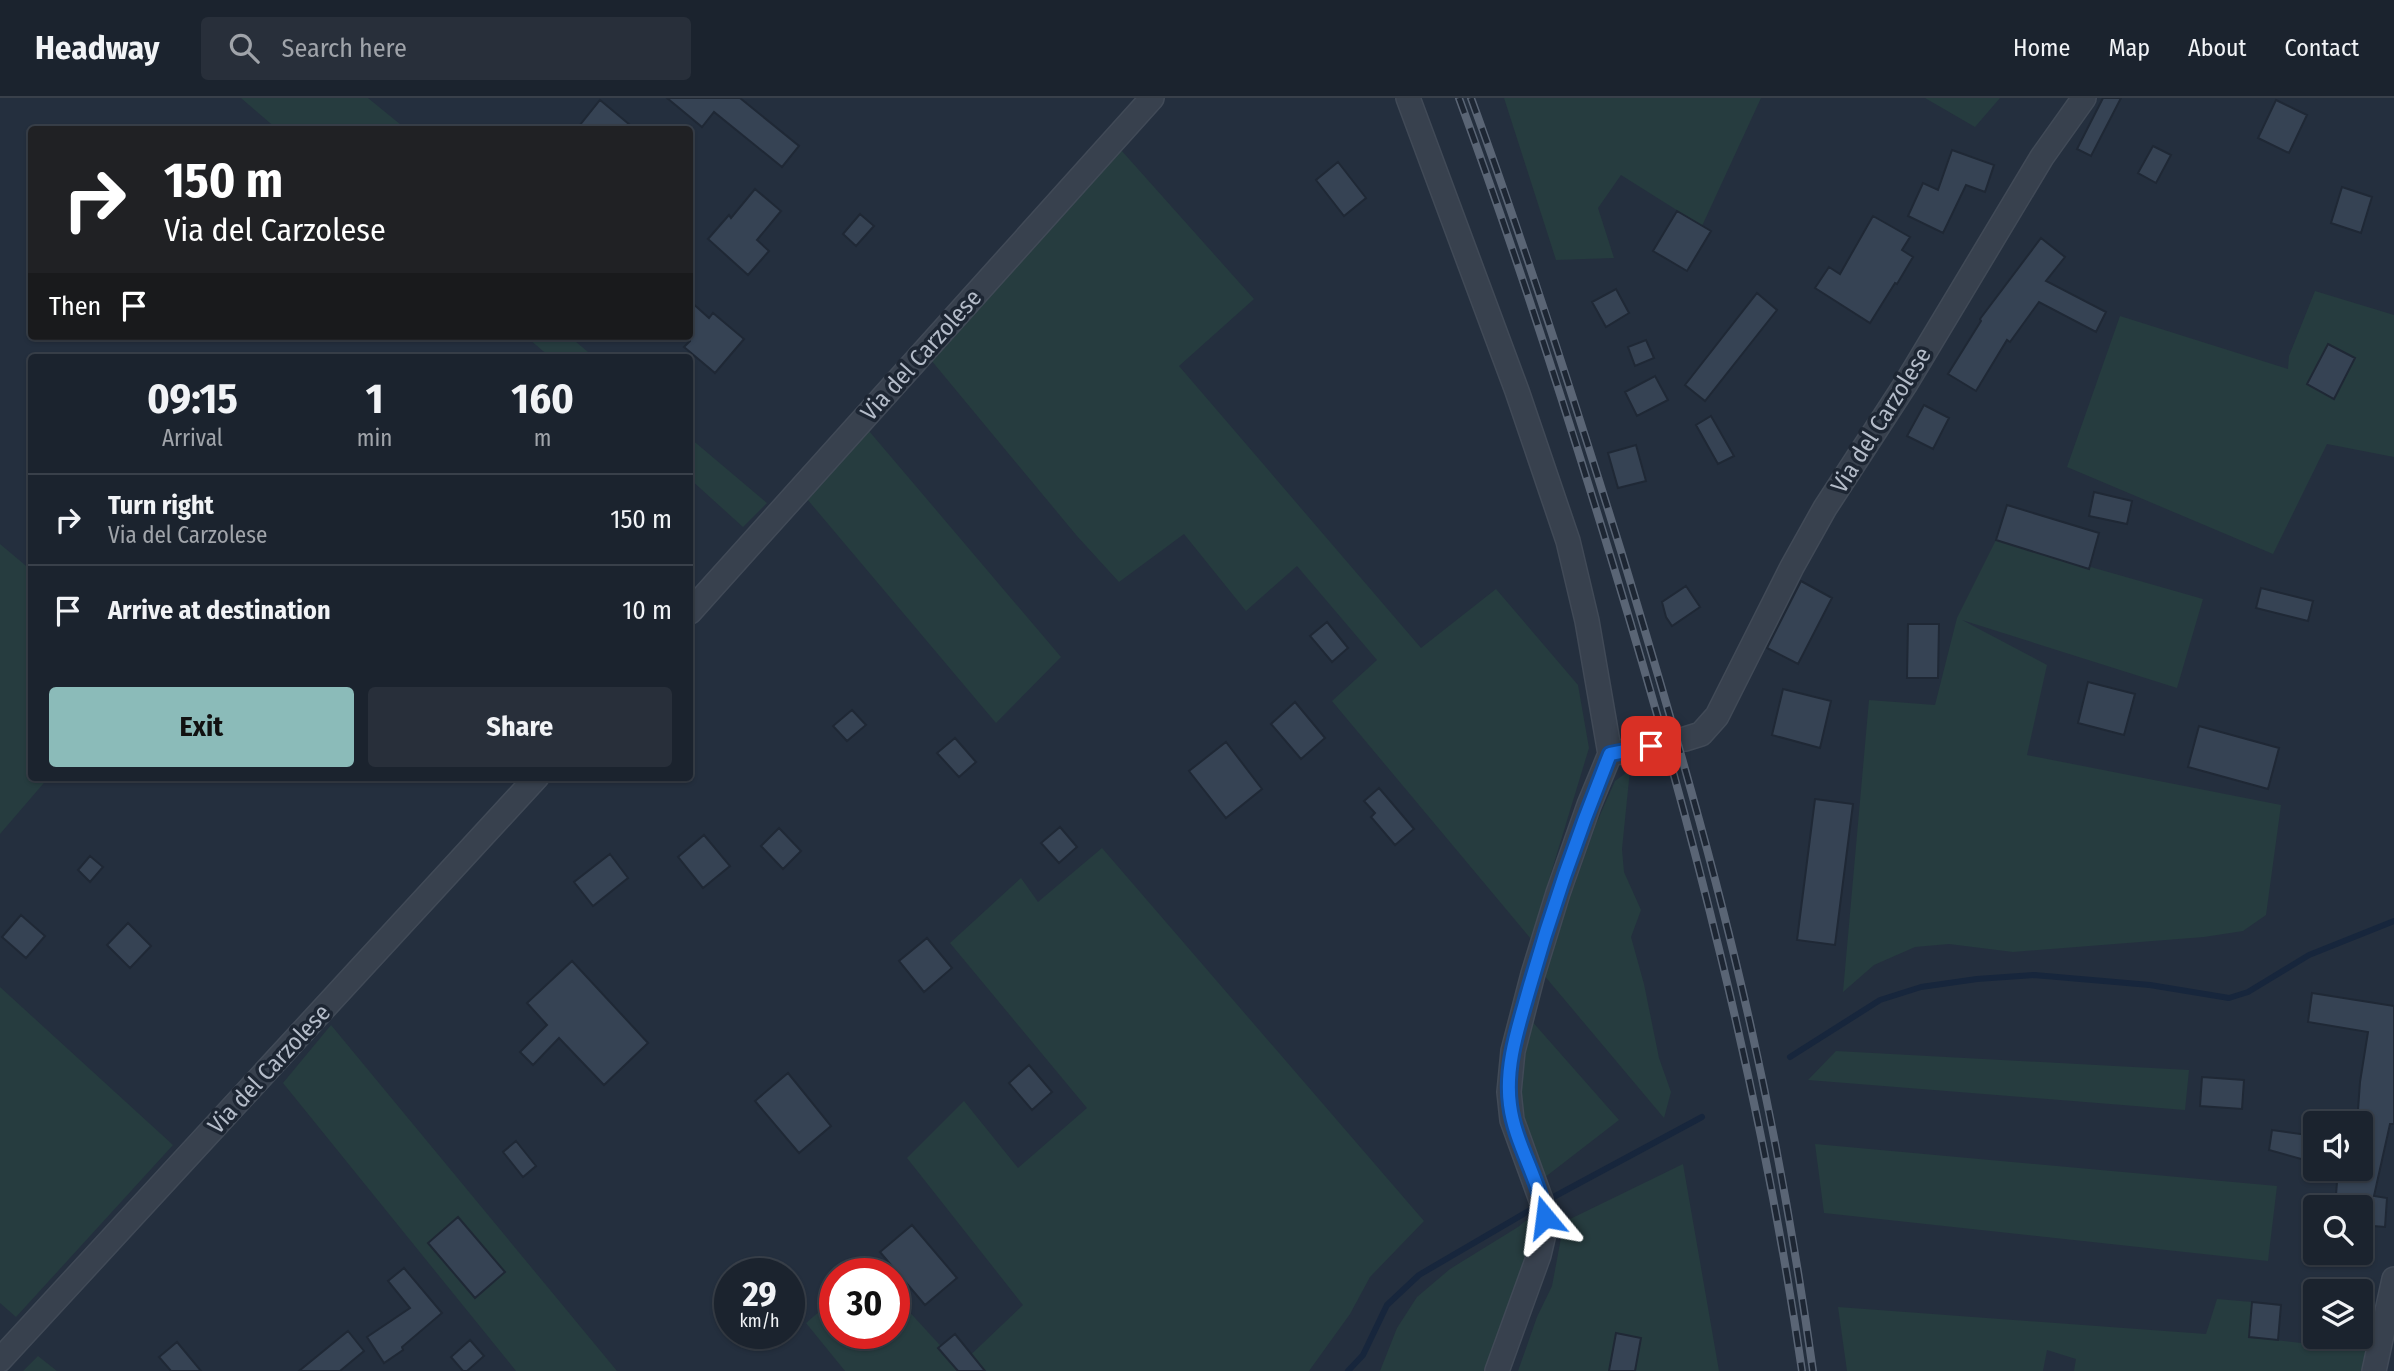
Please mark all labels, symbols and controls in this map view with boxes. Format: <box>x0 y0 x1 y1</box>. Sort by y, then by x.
search box <box>201 17 691 80</box>
text: Headway <box>35 28 159 68</box>
icon: search <box>225 29 263 67</box>
text: Search here <box>281 33 407 64</box>
text: Home <box>2013 34 2070 62</box>
text: Map <box>2108 34 2150 62</box>
text: About <box>2188 34 2246 62</box>
text: Contact <box>2284 34 2359 62</box>
text: 150 m <box>164 151 283 210</box>
icon: right <box>49 154 140 245</box>
text: Via del Carzolese <box>164 211 386 249</box>
street label: Via del Carzolese <box>855 284 987 426</box>
icon: arrive <box>115 287 153 325</box>
text: Then <box>49 291 101 322</box>
street label: Via del Carzolese <box>1825 342 1937 498</box>
text: 09:15 <box>147 374 238 424</box>
text: 1 <box>366 374 383 424</box>
text: 160 <box>511 374 574 424</box>
text: Arrival <box>162 424 223 452</box>
text: min <box>357 424 392 452</box>
text: m <box>534 424 552 452</box>
text: Turn right <box>108 490 214 521</box>
icon: right <box>49 501 87 539</box>
text: 150 m <box>610 504 672 535</box>
text: Via del Carzolese <box>108 521 267 549</box>
icon: arrive <box>49 592 87 630</box>
text: Arrive at destination <box>108 595 331 626</box>
text: 10 m <box>622 595 672 626</box>
button: Exit <box>49 687 354 767</box>
button: Share <box>368 687 672 767</box>
pin <box>1621 716 1681 776</box>
icon: arrive <box>1632 727 1670 765</box>
street label: Via del Carzolese <box>202 999 336 1139</box>
map controls <box>2303 1111 2373 1349</box>
button: sound <box>2303 1111 2373 1181</box>
position arrow <box>1508 1180 1582 1254</box>
button: search <box>2303 1195 2373 1265</box>
speed limit sign: 30 <box>819 1258 910 1349</box>
text: 29 <box>742 1273 777 1315</box>
button: layers <box>2303 1279 2373 1349</box>
text: km/h <box>739 1310 780 1332</box>

